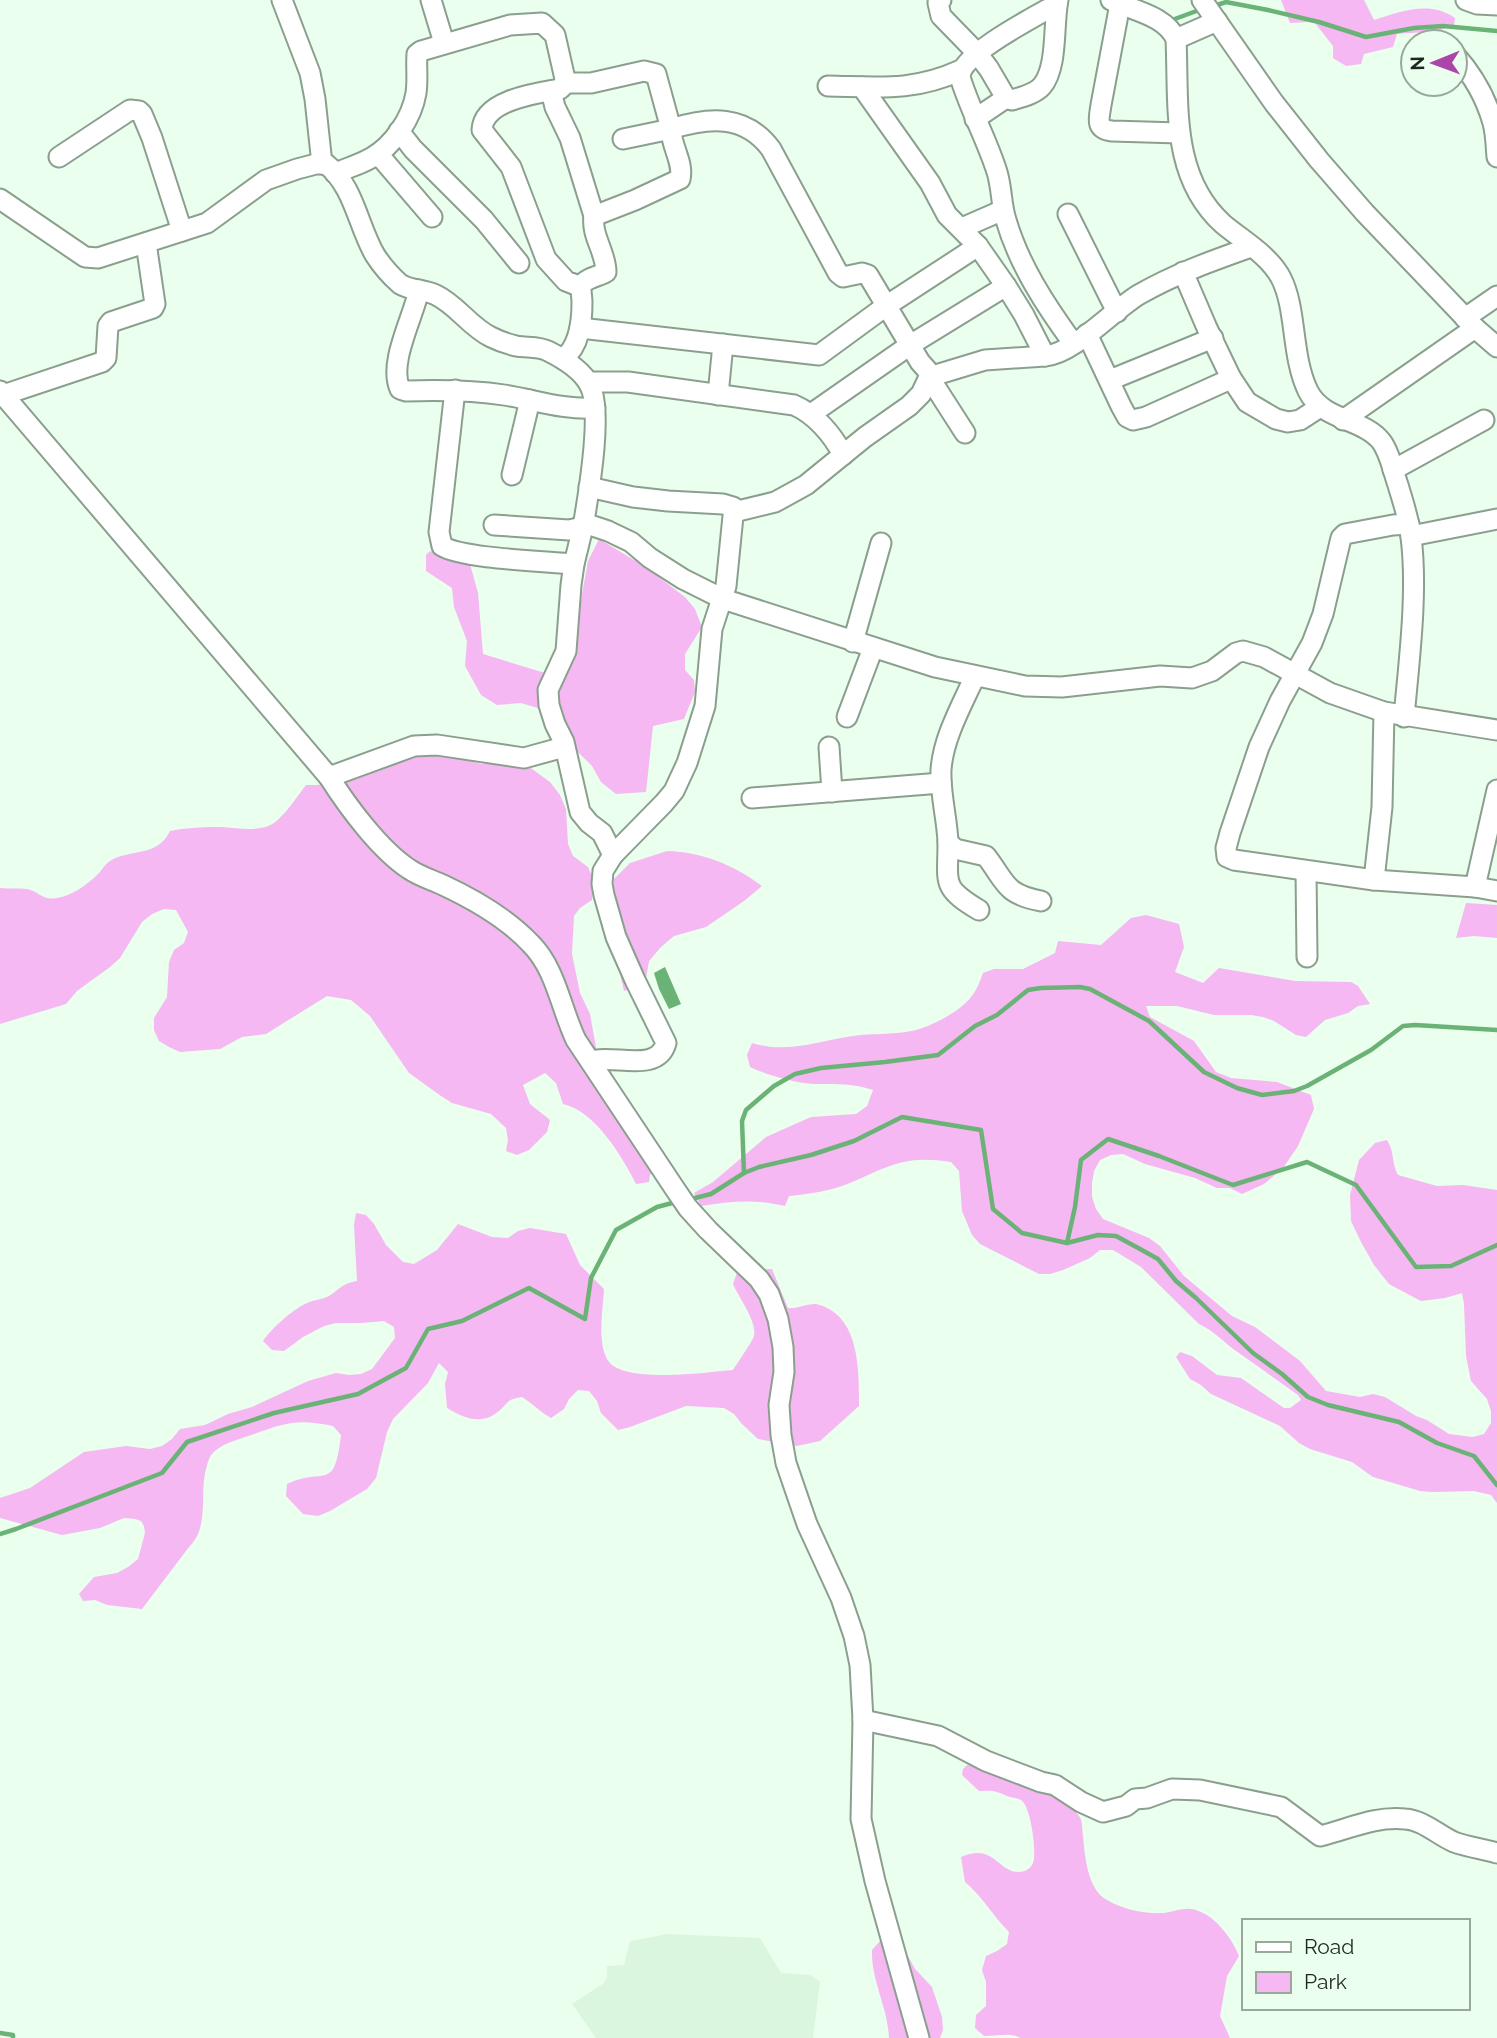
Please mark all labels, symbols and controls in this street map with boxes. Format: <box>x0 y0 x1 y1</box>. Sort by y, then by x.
north arrow <box>1399 28 1469 98</box>
text: N <box>1406 56 1428 71</box>
legend <box>1242 1919 1469 2010</box>
text: Road <box>1304 1934 1354 1959</box>
text: Park <box>1304 1969 1347 1994</box>

